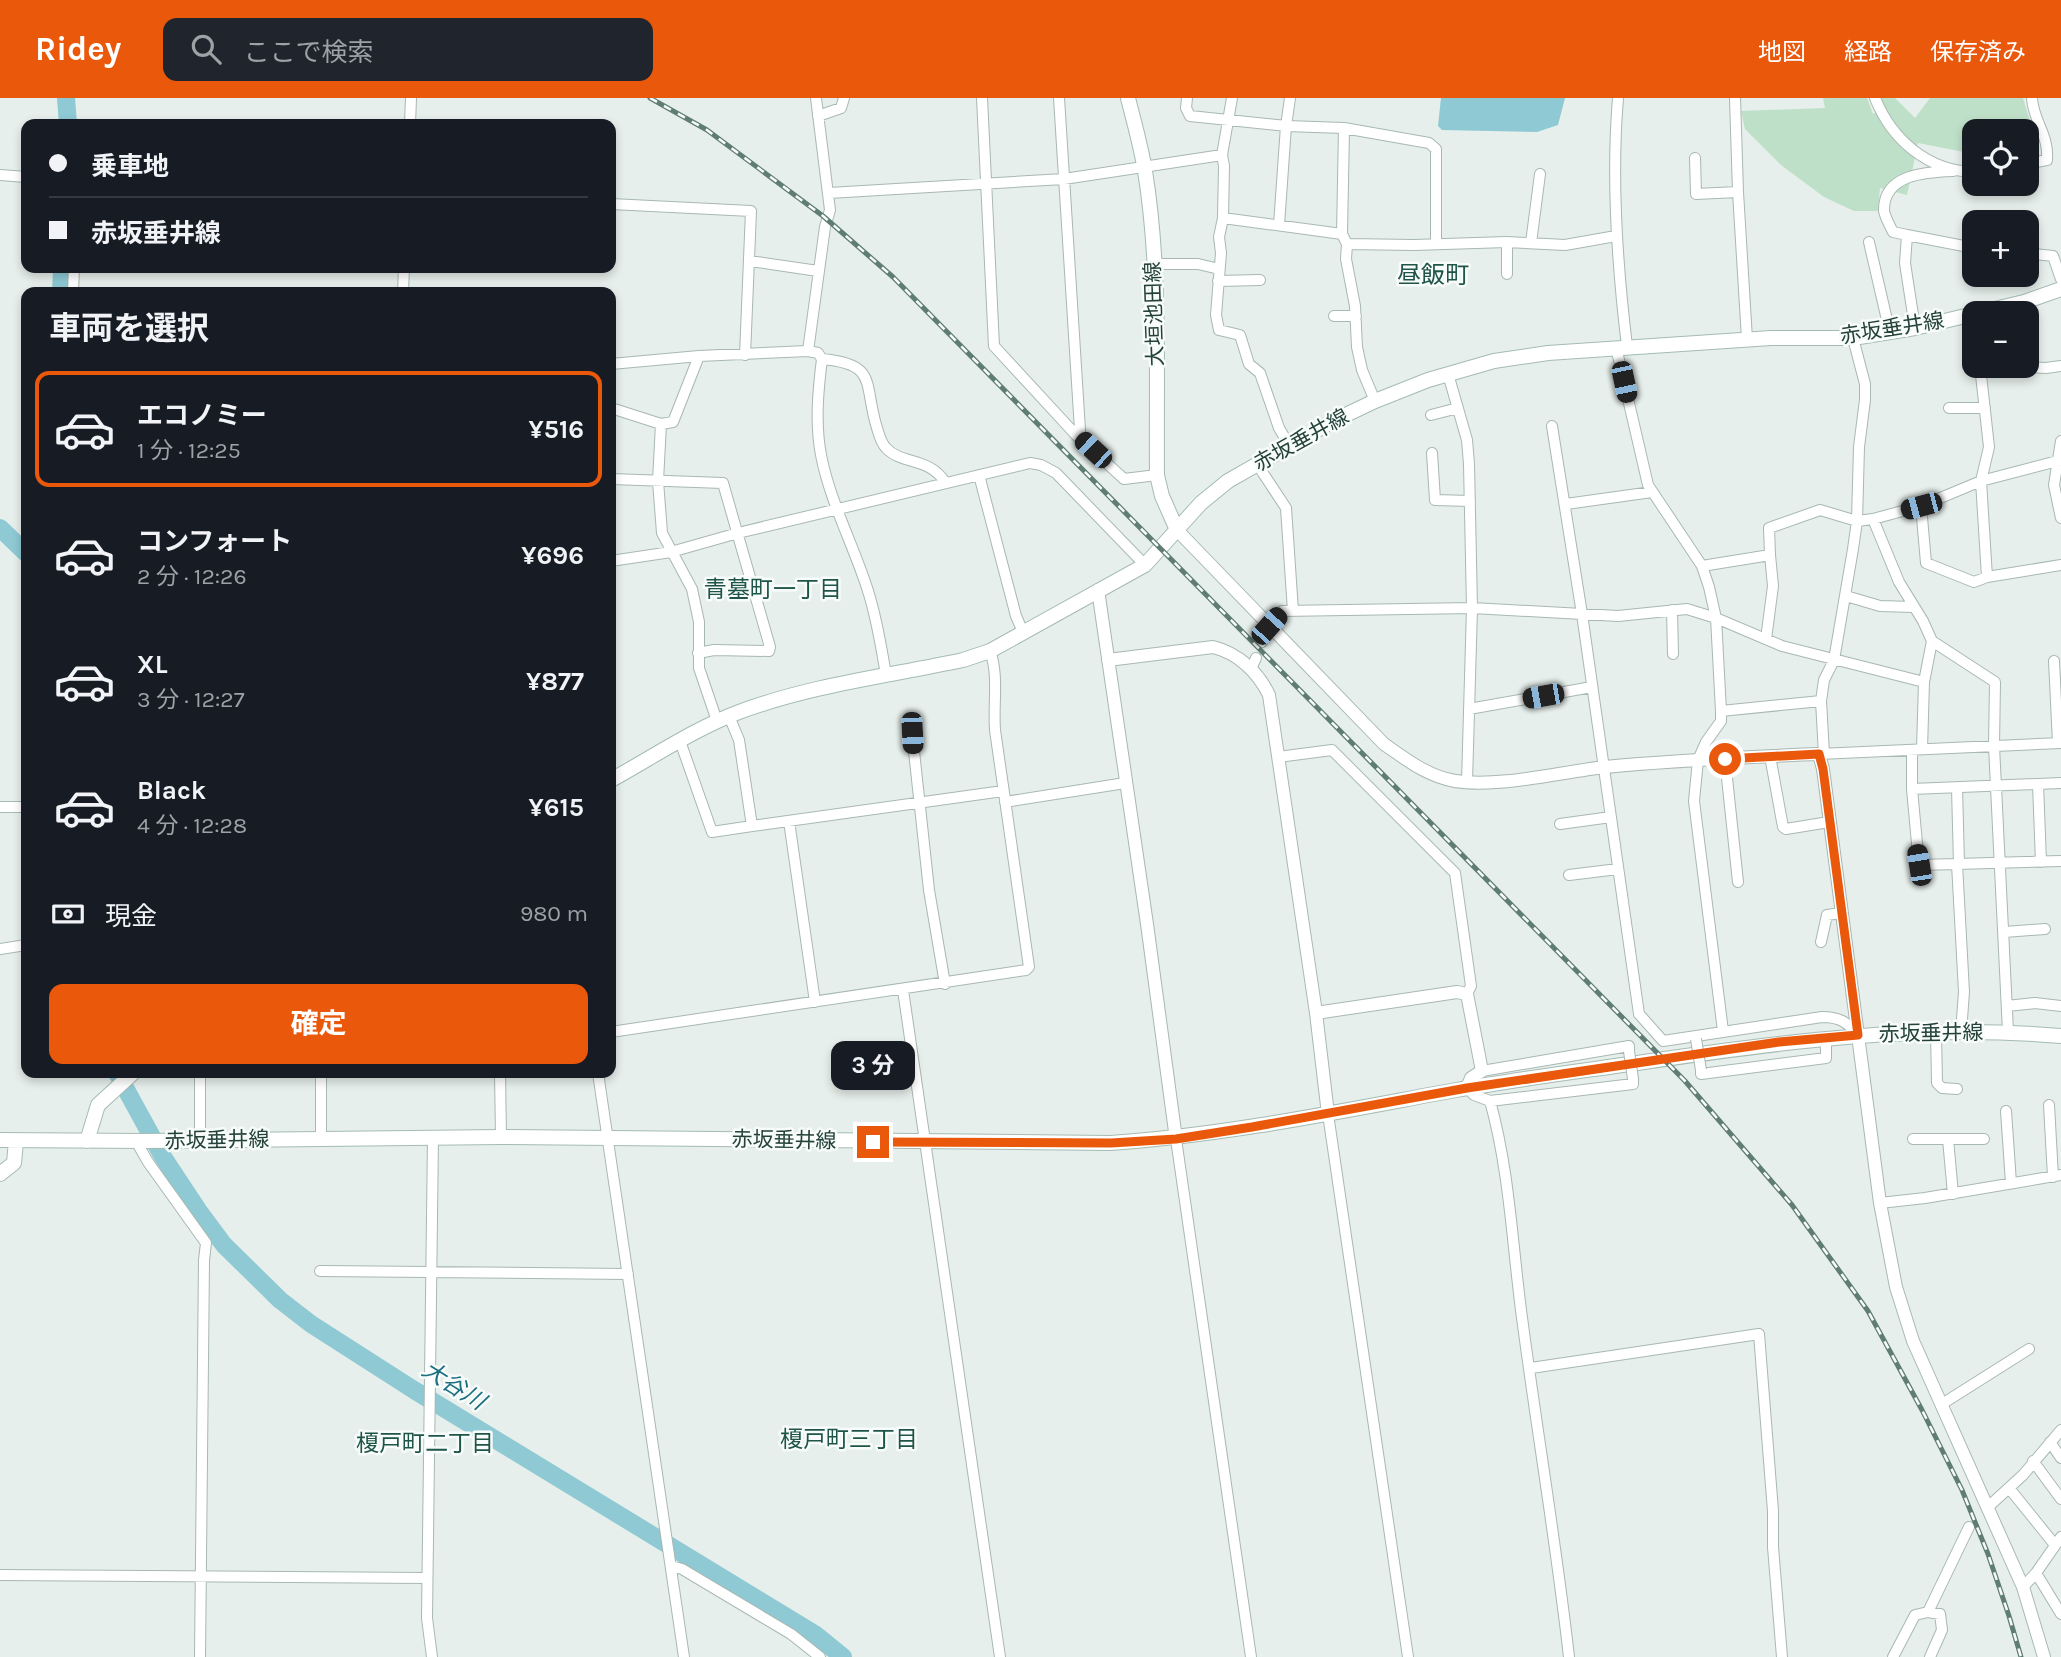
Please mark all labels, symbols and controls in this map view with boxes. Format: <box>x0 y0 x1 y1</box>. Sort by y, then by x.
search box <box>163 18 653 81</box>
text: Ridey <box>35 30 121 68</box>
icon: search <box>187 30 225 68</box>
text: ここで検索 <box>243 37 373 68</box>
text: 地図 <box>1758 38 1806 66</box>
text: 経路 <box>1844 38 1892 66</box>
text: 保存済み <box>1930 38 2026 66</box>
map controls <box>1962 119 2039 378</box>
button: locate <box>1962 119 2039 196</box>
text: 乗車地 <box>91 151 169 182</box>
button: + <box>1962 210 2039 287</box>
text: 赤坂垂井線 <box>91 218 221 249</box>
street label: 大垣池田線 <box>1140 261 1168 367</box>
district label: 昼飯町 <box>1397 261 1469 289</box>
button: − <box>1962 301 2039 378</box>
street label: 赤坂垂井線 <box>1838 308 1946 348</box>
text: 車両を選択 <box>49 310 209 347</box>
car <box>1610 359 1639 405</box>
icon: car <box>53 398 116 461</box>
text: エコノミー <box>137 400 267 431</box>
street label: 赤坂垂井線 <box>1249 404 1353 476</box>
text: ¥516 <box>529 414 584 445</box>
car <box>1071 428 1116 472</box>
text: 1 分 · 12:25 <box>137 437 241 464</box>
car <box>1898 490 1945 522</box>
icon: car <box>53 524 116 587</box>
text: コンフォート <box>137 526 292 557</box>
text: ¥696 <box>521 540 584 571</box>
text: 2 分 · 12:26 <box>137 563 247 590</box>
district label: 青墓町一丁目 <box>704 576 842 603</box>
car <box>1248 603 1291 649</box>
text: XL <box>137 649 168 680</box>
icon: car <box>53 650 116 713</box>
text: ¥877 <box>526 666 584 697</box>
car <box>1521 682 1566 710</box>
text: 3 分 · 12:27 <box>137 686 244 713</box>
car <box>901 711 924 755</box>
route start <box>1709 743 1741 775</box>
text: Black <box>137 775 206 806</box>
icon: car <box>53 776 116 839</box>
text: ¥615 <box>529 792 584 823</box>
text: 4 分 · 12:28 <box>137 812 247 839</box>
car <box>1906 843 1933 887</box>
icon: cash <box>49 895 87 933</box>
text: 980 m <box>520 900 588 927</box>
text: 現金 <box>105 901 157 932</box>
button: 確定 <box>49 984 588 1064</box>
street label: 赤坂垂井線 <box>1878 1020 1984 1046</box>
callout: 3 分 <box>831 1040 915 1090</box>
text: 3 分 <box>851 1052 895 1079</box>
route end <box>857 1126 889 1158</box>
street label: 赤坂垂井線 <box>164 1127 270 1153</box>
street label: 赤坂垂井線 <box>731 1127 837 1153</box>
water label: 大谷川 <box>417 1356 493 1417</box>
district label: 榎戸町三丁目 <box>780 1426 918 1453</box>
district label: 榎戸町二丁目 <box>356 1430 494 1457</box>

